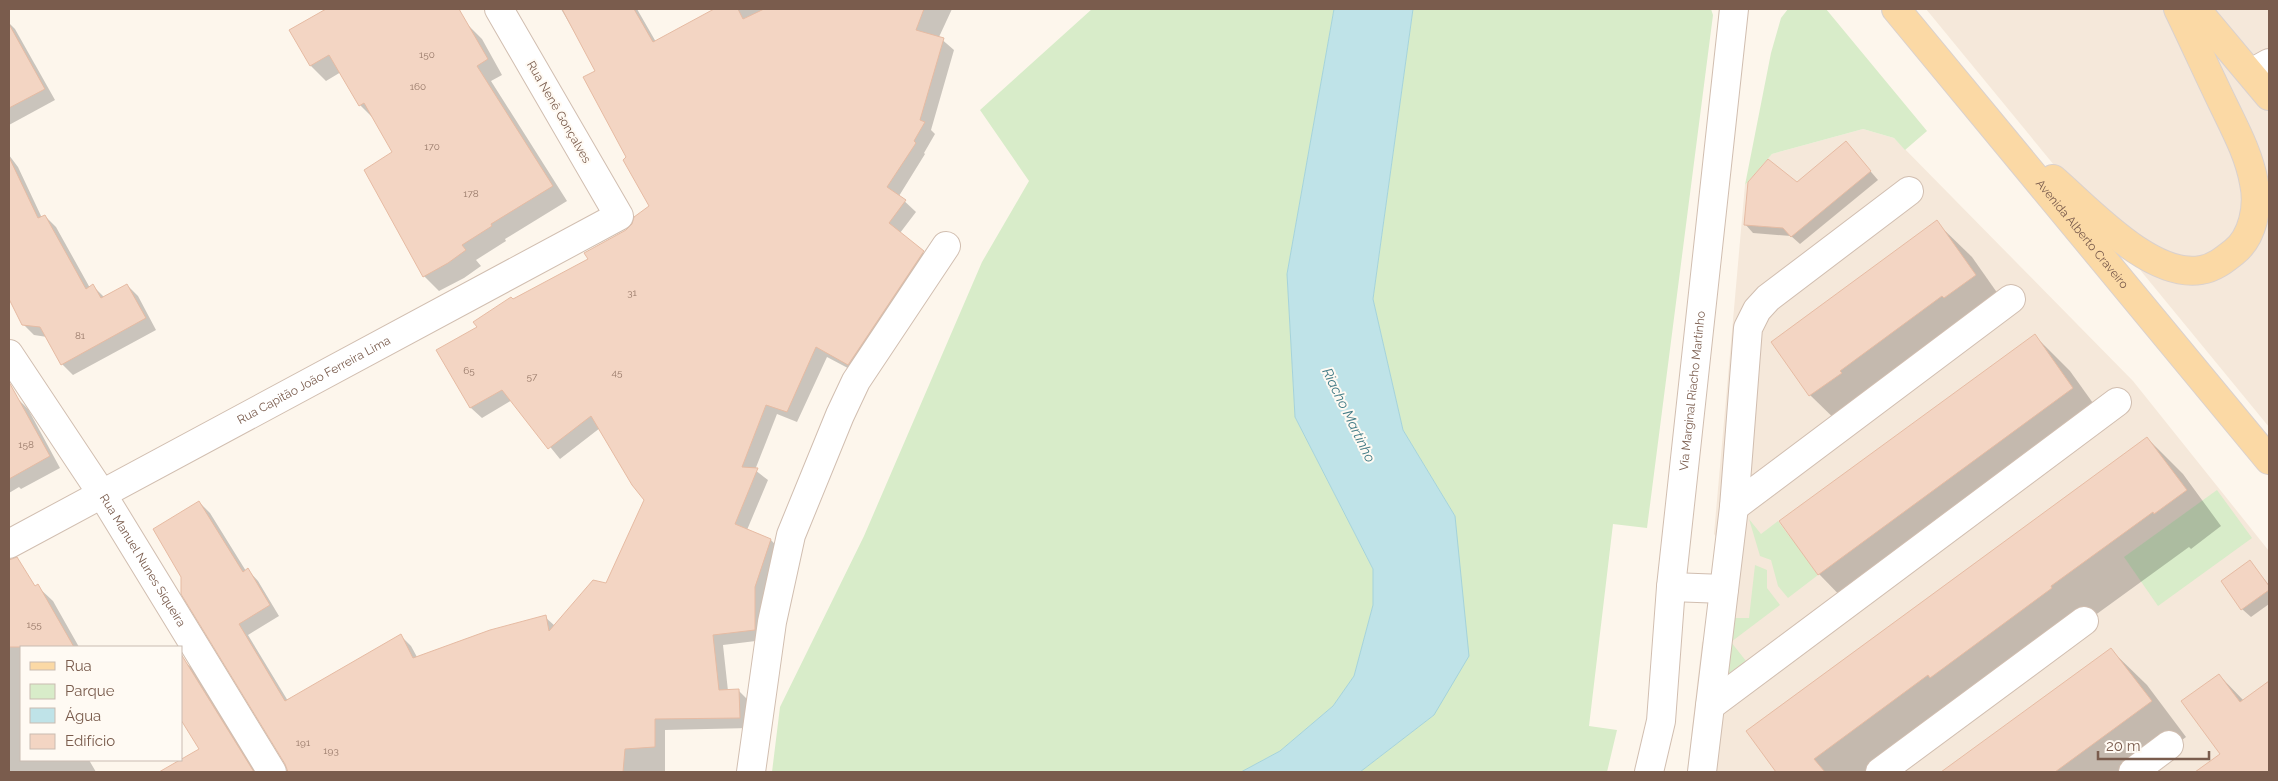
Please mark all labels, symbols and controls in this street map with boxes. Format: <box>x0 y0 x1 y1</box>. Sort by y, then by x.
house number: 150 <box>419 49 435 60</box>
street label: Rua Nenê Gonçalves <box>524 58 594 166</box>
house number: 160 <box>410 81 426 92</box>
house number: 170 <box>424 141 440 152</box>
street label: Avenida Alberto Craveiro <box>2033 177 2131 291</box>
house number: 178 <box>463 188 479 199</box>
house number: 31 <box>627 287 638 298</box>
street label: Via Marginal Riacho Martinho <box>1677 310 1708 472</box>
house number: 81 <box>75 330 86 341</box>
street label: Rua Capitão João Ferreira Lima <box>235 333 393 427</box>
house number: 65 <box>463 365 475 376</box>
water label: Riacho Martinho <box>1319 365 1379 465</box>
house number: 45 <box>612 367 623 378</box>
house number: 57 <box>527 371 538 382</box>
house number: 158 <box>18 439 34 450</box>
street label: Rua Manuel Nunes Siqueira <box>97 492 188 629</box>
house number: 155 <box>26 619 42 630</box>
legend <box>20 646 182 761</box>
text: Rua <box>65 657 92 675</box>
text: Parque <box>65 682 115 700</box>
text: Água <box>65 707 101 725</box>
scale bar <box>2098 728 2209 760</box>
text: Edifício <box>65 732 115 750</box>
house number: 191 <box>296 737 311 748</box>
text: 20 m <box>2106 737 2141 755</box>
house number: 193 <box>323 745 339 756</box>

